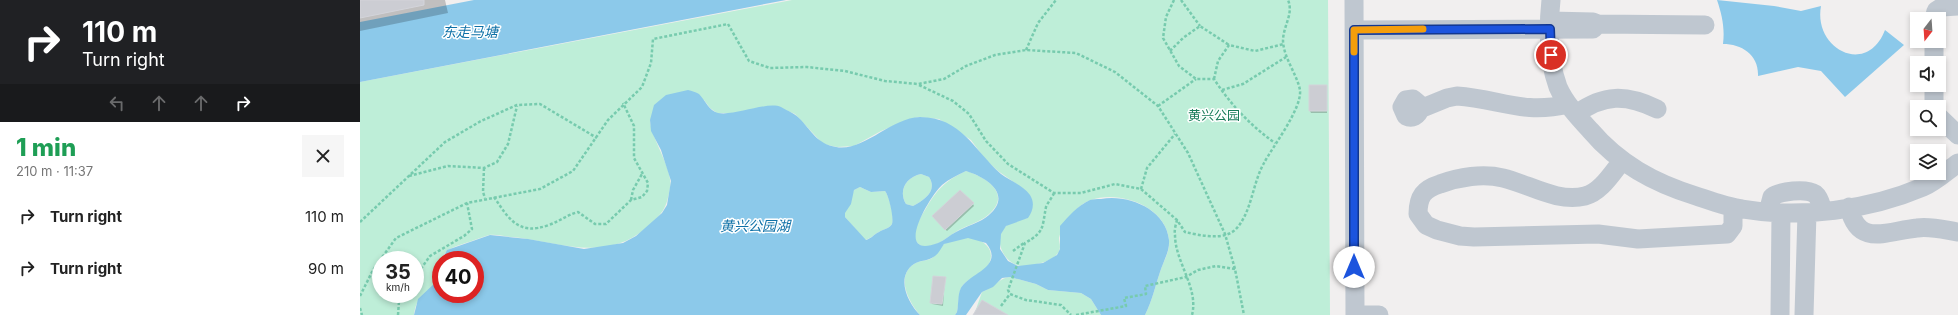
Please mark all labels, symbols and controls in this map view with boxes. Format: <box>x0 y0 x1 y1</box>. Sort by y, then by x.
north arrow <box>1910 12 1946 48</box>
map controls <box>1910 12 1946 180</box>
text: 110 m <box>82 15 157 49</box>
icon: right <box>16 16 68 68</box>
water label: 东走马塘 <box>442 23 500 40</box>
pin <box>1534 38 1568 72</box>
icon: arrive <box>1540 44 1562 66</box>
text: Turn right <box>82 49 165 70</box>
button: sound <box>1910 56 1946 92</box>
icon: left <box>106 92 128 114</box>
icon: ahead <box>148 92 170 114</box>
icon: ahead <box>190 92 212 114</box>
icon: right <box>232 92 254 114</box>
button: search <box>1910 100 1946 136</box>
park label: 黄兴公园 <box>1188 107 1240 123</box>
text: 1 min <box>16 133 76 162</box>
button: close <box>302 135 344 177</box>
button: layers <box>1910 144 1946 180</box>
text: 210 m · 11:37 <box>16 163 93 179</box>
icon: right <box>16 205 38 227</box>
text: Turn right <box>50 207 122 226</box>
text: 110 m <box>305 207 344 226</box>
water label: 黄兴公园湖 <box>720 217 792 234</box>
position arrow <box>1333 246 1375 288</box>
speed limit sign: 40 <box>432 251 484 303</box>
icon: right <box>16 257 38 279</box>
text: Turn right <box>50 259 122 278</box>
text: 90 m <box>308 259 344 278</box>
text: 35 <box>385 260 411 284</box>
text: km/h <box>386 281 410 293</box>

